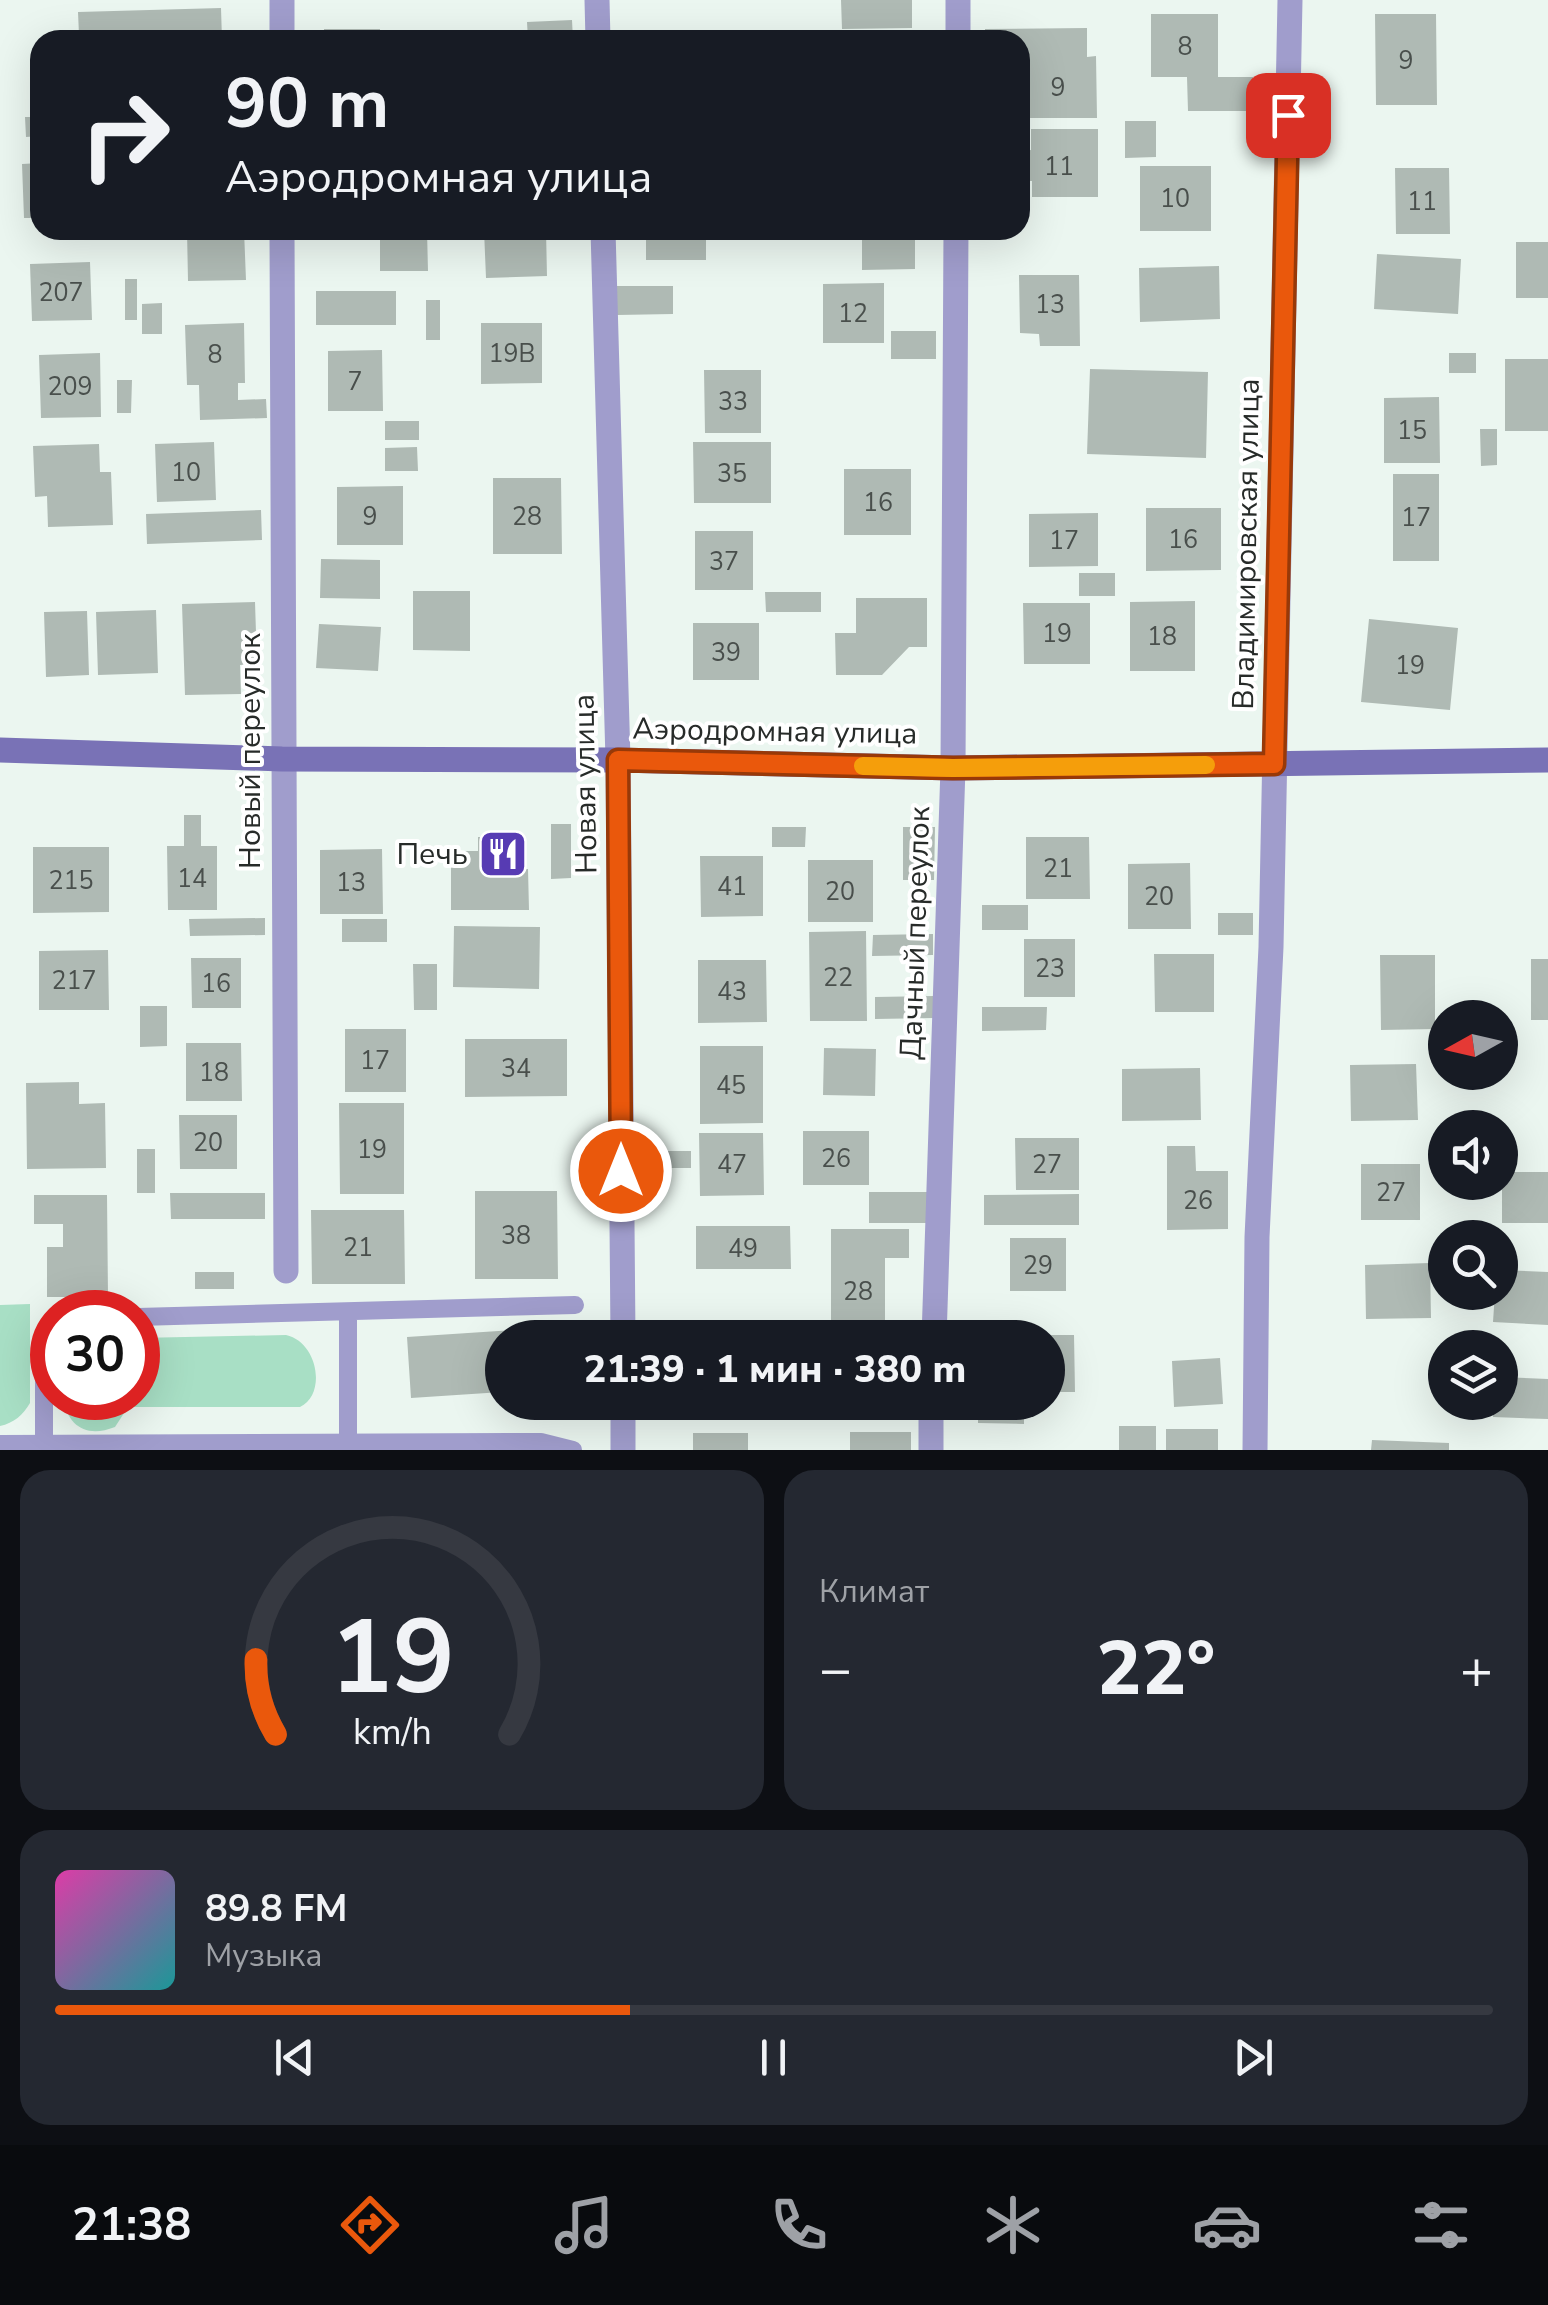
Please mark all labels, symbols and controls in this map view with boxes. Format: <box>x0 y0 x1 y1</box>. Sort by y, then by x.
house number: 8 <box>1177 30 1193 64</box>
house number: 9 <box>1398 44 1414 78</box>
text: 90 m <box>225 56 389 152</box>
icon: right <box>60 70 190 200</box>
house number: 9 <box>1050 71 1066 105</box>
pin <box>1246 73 1331 158</box>
icon: arrive <box>1261 88 1316 143</box>
text: Аэродромная улица <box>225 147 652 208</box>
house number: 11 <box>1044 150 1074 184</box>
house number: 10 <box>1160 182 1190 216</box>
house number: 11 <box>1407 185 1437 219</box>
house number: 207 <box>38 276 84 310</box>
house number: 13 <box>1035 288 1065 322</box>
house number: 12 <box>838 297 868 331</box>
house number: 19В <box>489 337 535 371</box>
house number: 8 <box>207 338 223 372</box>
house number: 7 <box>347 365 363 399</box>
house number: 209 <box>47 370 93 404</box>
street label: Владимировская улица <box>1223 378 1270 710</box>
house number: 33 <box>718 385 748 419</box>
house number: 15 <box>1397 414 1427 448</box>
house number: 10 <box>171 456 201 490</box>
house number: 35 <box>717 457 747 491</box>
house number: 16 <box>863 486 893 520</box>
house number: 9 <box>362 500 378 534</box>
house number: 28 <box>512 500 542 534</box>
house number: 17 <box>1401 501 1431 535</box>
house number: 16 <box>1168 523 1198 557</box>
house number: 17 <box>1049 524 1079 558</box>
house number: 37 <box>709 545 739 579</box>
house number: 19 <box>1042 617 1072 651</box>
house number: 18 <box>1147 620 1177 654</box>
street label: Новый переулок <box>230 633 271 869</box>
house number: 39 <box>711 636 741 670</box>
house number: 19 <box>1395 649 1425 683</box>
street label: Новая улица <box>563 694 608 874</box>
street label: Аэродромная улица <box>632 709 918 754</box>
street label: Дачный переулок <box>891 806 940 1060</box>
restaurant icon: Печь <box>477 828 529 880</box>
place label: Печь <box>396 834 468 875</box>
house number: 21 <box>1043 852 1073 886</box>
house number: 14 <box>177 862 207 896</box>
house number: 215 <box>48 864 94 898</box>
house number: 13 <box>336 866 366 900</box>
house number: 41 <box>717 870 747 904</box>
house number: 20 <box>825 875 855 909</box>
house number: 20 <box>1144 880 1174 914</box>
house number: 23 <box>1035 952 1065 986</box>
house number: 22 <box>823 961 853 995</box>
house number: 217 <box>51 964 97 998</box>
house number: 16 <box>201 967 231 1001</box>
house number: 43 <box>717 975 747 1009</box>
north arrow <box>1428 1000 1518 1090</box>
map controls <box>1428 1000 1518 1420</box>
house number: 17 <box>360 1044 390 1078</box>
house number: 34 <box>501 1052 531 1086</box>
house number: 18 <box>199 1056 229 1090</box>
house number: 45 <box>716 1069 746 1103</box>
button: sound <box>1428 1110 1518 1200</box>
position arrow <box>569 1119 673 1223</box>
house number: 20 <box>193 1126 223 1160</box>
house number: 19 <box>357 1133 387 1167</box>
house number: 26 <box>821 1142 851 1176</box>
house number: 47 <box>717 1148 747 1182</box>
house number: 27 <box>1032 1148 1062 1182</box>
house number: 27 <box>1376 1176 1406 1210</box>
house number: 26 <box>1183 1184 1213 1218</box>
house number: 38 <box>501 1219 531 1253</box>
button: search <box>1428 1220 1518 1310</box>
house number: 21 <box>343 1231 373 1265</box>
house number: 49 <box>728 1232 758 1266</box>
house number: 29 <box>1023 1249 1053 1283</box>
house number: 28 <box>843 1275 873 1309</box>
speed limit sign: 30 <box>30 1290 160 1420</box>
button: layers <box>1428 1330 1518 1420</box>
text: 21:39 · 1 мин · 380 m <box>584 1344 966 1395</box>
text: Климат <box>819 1570 929 1613</box>
text: 19 <box>330 1587 454 1729</box>
text: 22° <box>1097 1618 1215 1720</box>
text: − <box>819 1632 852 1707</box>
text: + <box>1460 1632 1493 1707</box>
text: km/h <box>353 1708 431 1757</box>
text: 89.8 FM <box>205 1883 347 1934</box>
text: Музыка <box>205 1934 322 1977</box>
icon: previous <box>267 2030 322 2085</box>
icon: pause <box>746 2030 801 2085</box>
icon: next <box>1226 2030 1281 2085</box>
icon: directions <box>335 2190 405 2260</box>
icon: music <box>549 2190 619 2260</box>
icon: phone <box>764 2190 834 2260</box>
icon: climate <box>978 2190 1048 2260</box>
icon: car <box>1192 2190 1262 2260</box>
icon: filters <box>1406 2190 1476 2260</box>
text: 21:38 <box>72 2195 191 2256</box>

